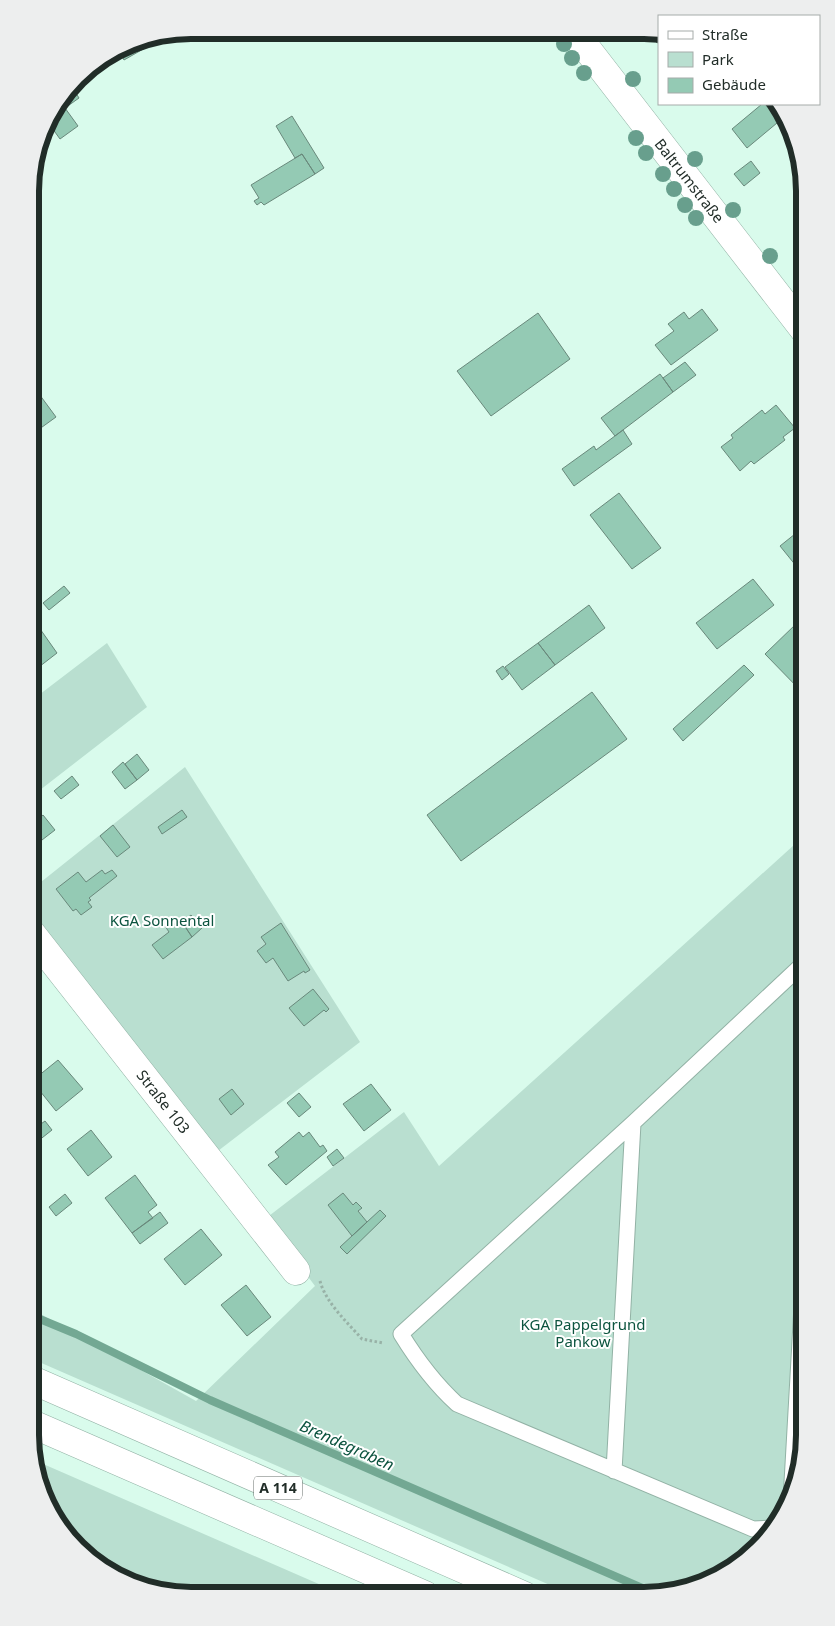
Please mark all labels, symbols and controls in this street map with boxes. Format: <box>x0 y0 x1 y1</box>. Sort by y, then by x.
legend <box>658 15 820 105</box>
text: Straße <box>702 24 748 44</box>
text: Park <box>702 49 734 69</box>
text: Gebäude <box>702 74 766 94</box>
street label: Baltrumstraße <box>651 134 729 227</box>
park label: KGA Sonnental <box>110 910 214 930</box>
street label: Straße 103 <box>133 1065 195 1137</box>
park label: KGA Pappelgrund Pankow <box>521 1314 645 1351</box>
water label: Brendegraben <box>296 1414 398 1476</box>
road number: A 114 <box>254 1476 302 1500</box>

